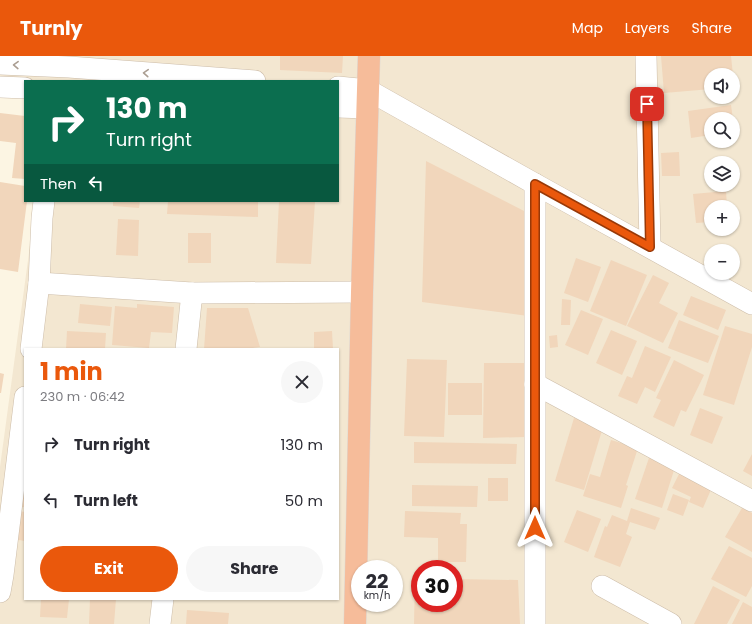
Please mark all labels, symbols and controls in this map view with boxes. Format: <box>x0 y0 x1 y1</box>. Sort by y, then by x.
text: Turnly <box>20 15 83 42</box>
text: Map <box>572 18 603 38</box>
text: Layers <box>625 18 669 38</box>
text: Share <box>691 18 732 38</box>
one-way arrow <box>13 60 19 69</box>
one-way arrow <box>143 68 149 77</box>
map controls <box>704 68 740 280</box>
button: sound <box>704 68 740 104</box>
pin <box>630 87 664 121</box>
text: 130 m <box>106 89 187 128</box>
icon: arrive <box>636 93 658 115</box>
icon: right <box>40 96 92 148</box>
button: search <box>704 112 740 148</box>
text: Turn right <box>106 127 192 152</box>
button: layers <box>704 156 740 192</box>
icon: left <box>85 172 107 194</box>
text: Then <box>40 173 77 194</box>
button: + <box>704 200 740 236</box>
button: − <box>704 244 740 280</box>
text: 1 min <box>40 355 103 388</box>
button: close <box>281 361 323 403</box>
text: 230 m · 06:42 <box>40 387 125 406</box>
icon: right <box>40 433 62 455</box>
text: Turn right <box>74 434 150 455</box>
text: 130 m <box>280 434 323 455</box>
icon: left <box>40 489 62 511</box>
text: Turn left <box>74 490 138 511</box>
text: 50 m <box>285 490 323 511</box>
position arrow <box>514 507 556 549</box>
button: Exit <box>40 546 178 592</box>
button: Share <box>186 546 323 592</box>
speed limit sign: 30 <box>411 560 463 612</box>
text: 22 <box>366 567 388 595</box>
text: km/h <box>364 588 390 603</box>

